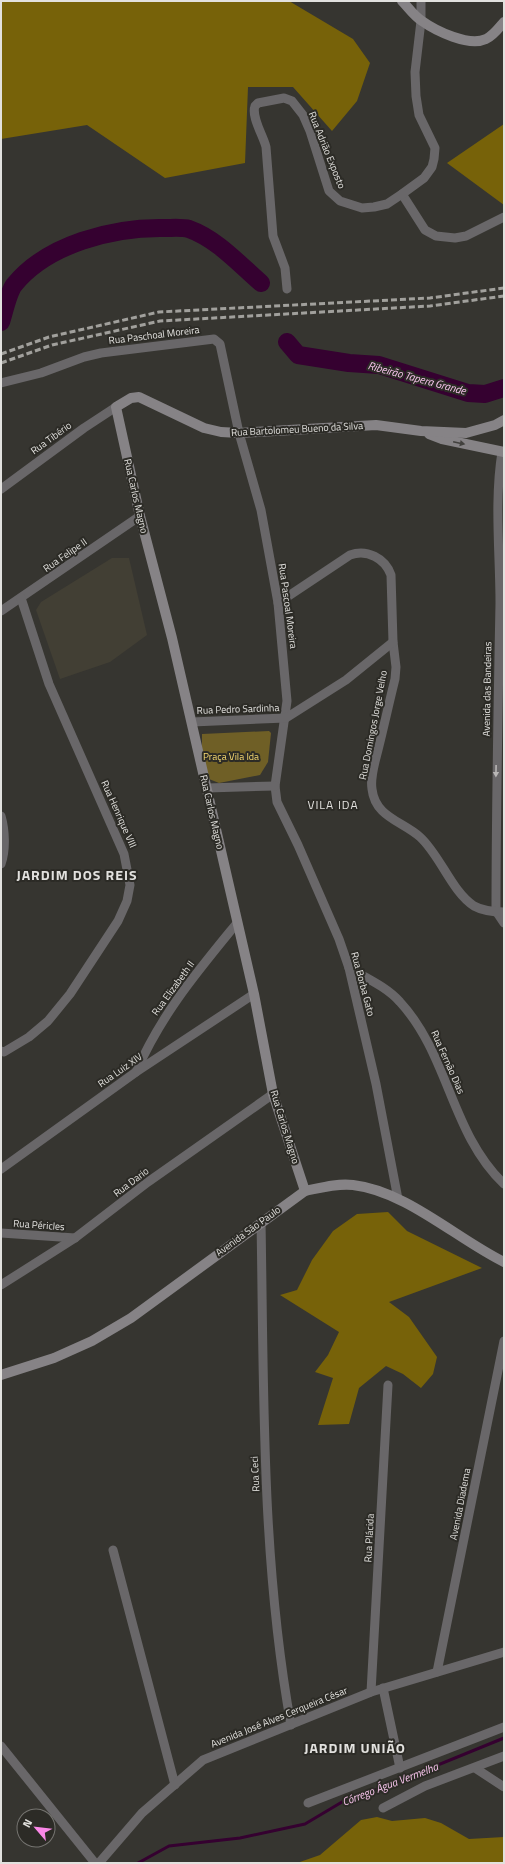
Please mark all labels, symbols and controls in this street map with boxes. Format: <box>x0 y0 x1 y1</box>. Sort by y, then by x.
street label: Rua Adrião Exposto <box>305 109 349 191</box>
street label: Rua Paschoal Moreira <box>108 322 200 348</box>
water label: Ribeirão Tapera Grande <box>366 357 469 399</box>
street label: Rua Tibério <box>27 418 75 458</box>
street label: Rua Bartolomeu Bueno da Silva <box>231 418 363 440</box>
one-way arrow <box>453 440 465 446</box>
street label: Rua Carlos Magno <box>120 457 152 535</box>
street label: Rua Felipe II <box>40 534 90 576</box>
street label: Rua Pascoal Moreira <box>275 562 301 650</box>
street label: Avenida das Bandeiras <box>479 641 495 737</box>
street label: Rua Domingos Jorge Velho <box>355 669 391 781</box>
street label: Rua Pedro Sardinha <box>196 700 280 718</box>
park label: Praça Vila Ida <box>203 749 259 764</box>
one-way arrow <box>493 765 499 778</box>
street label: Rua Carlos Magno <box>196 773 228 851</box>
street label: Rua Henrique VIII <box>97 778 141 850</box>
district label: VILA IDA <box>307 795 359 814</box>
district label: JARDIM DOS REIS <box>16 864 138 885</box>
street label: Rua Borba Gato <box>347 950 379 1018</box>
street label: Rua Elizabeth II <box>148 957 198 1019</box>
street label: Rua Fernão Dias <box>427 1028 469 1097</box>
street label: Rua Luiz XIV <box>95 1049 146 1091</box>
street label: Rua Carlos Magno <box>267 1088 303 1166</box>
street label: Rua Dario <box>110 1164 152 1200</box>
street label: Avenida São Paulo <box>212 1202 284 1260</box>
street label: Rua Péricles <box>13 1216 66 1234</box>
street label: Rua Ceci <box>247 1456 263 1492</box>
street label: Avenida Diadema <box>446 1467 474 1541</box>
street label: Rua Plácida <box>360 1513 378 1563</box>
street label: Avenida José Alves Cerqueira César <box>208 1682 350 1751</box>
district label: JARDIM UNIÃO <box>304 1737 406 1758</box>
water label: Córrego Água Vermelha <box>340 1758 441 1810</box>
north arrow <box>16 1808 56 1848</box>
text: N <box>18 1816 36 1830</box>

